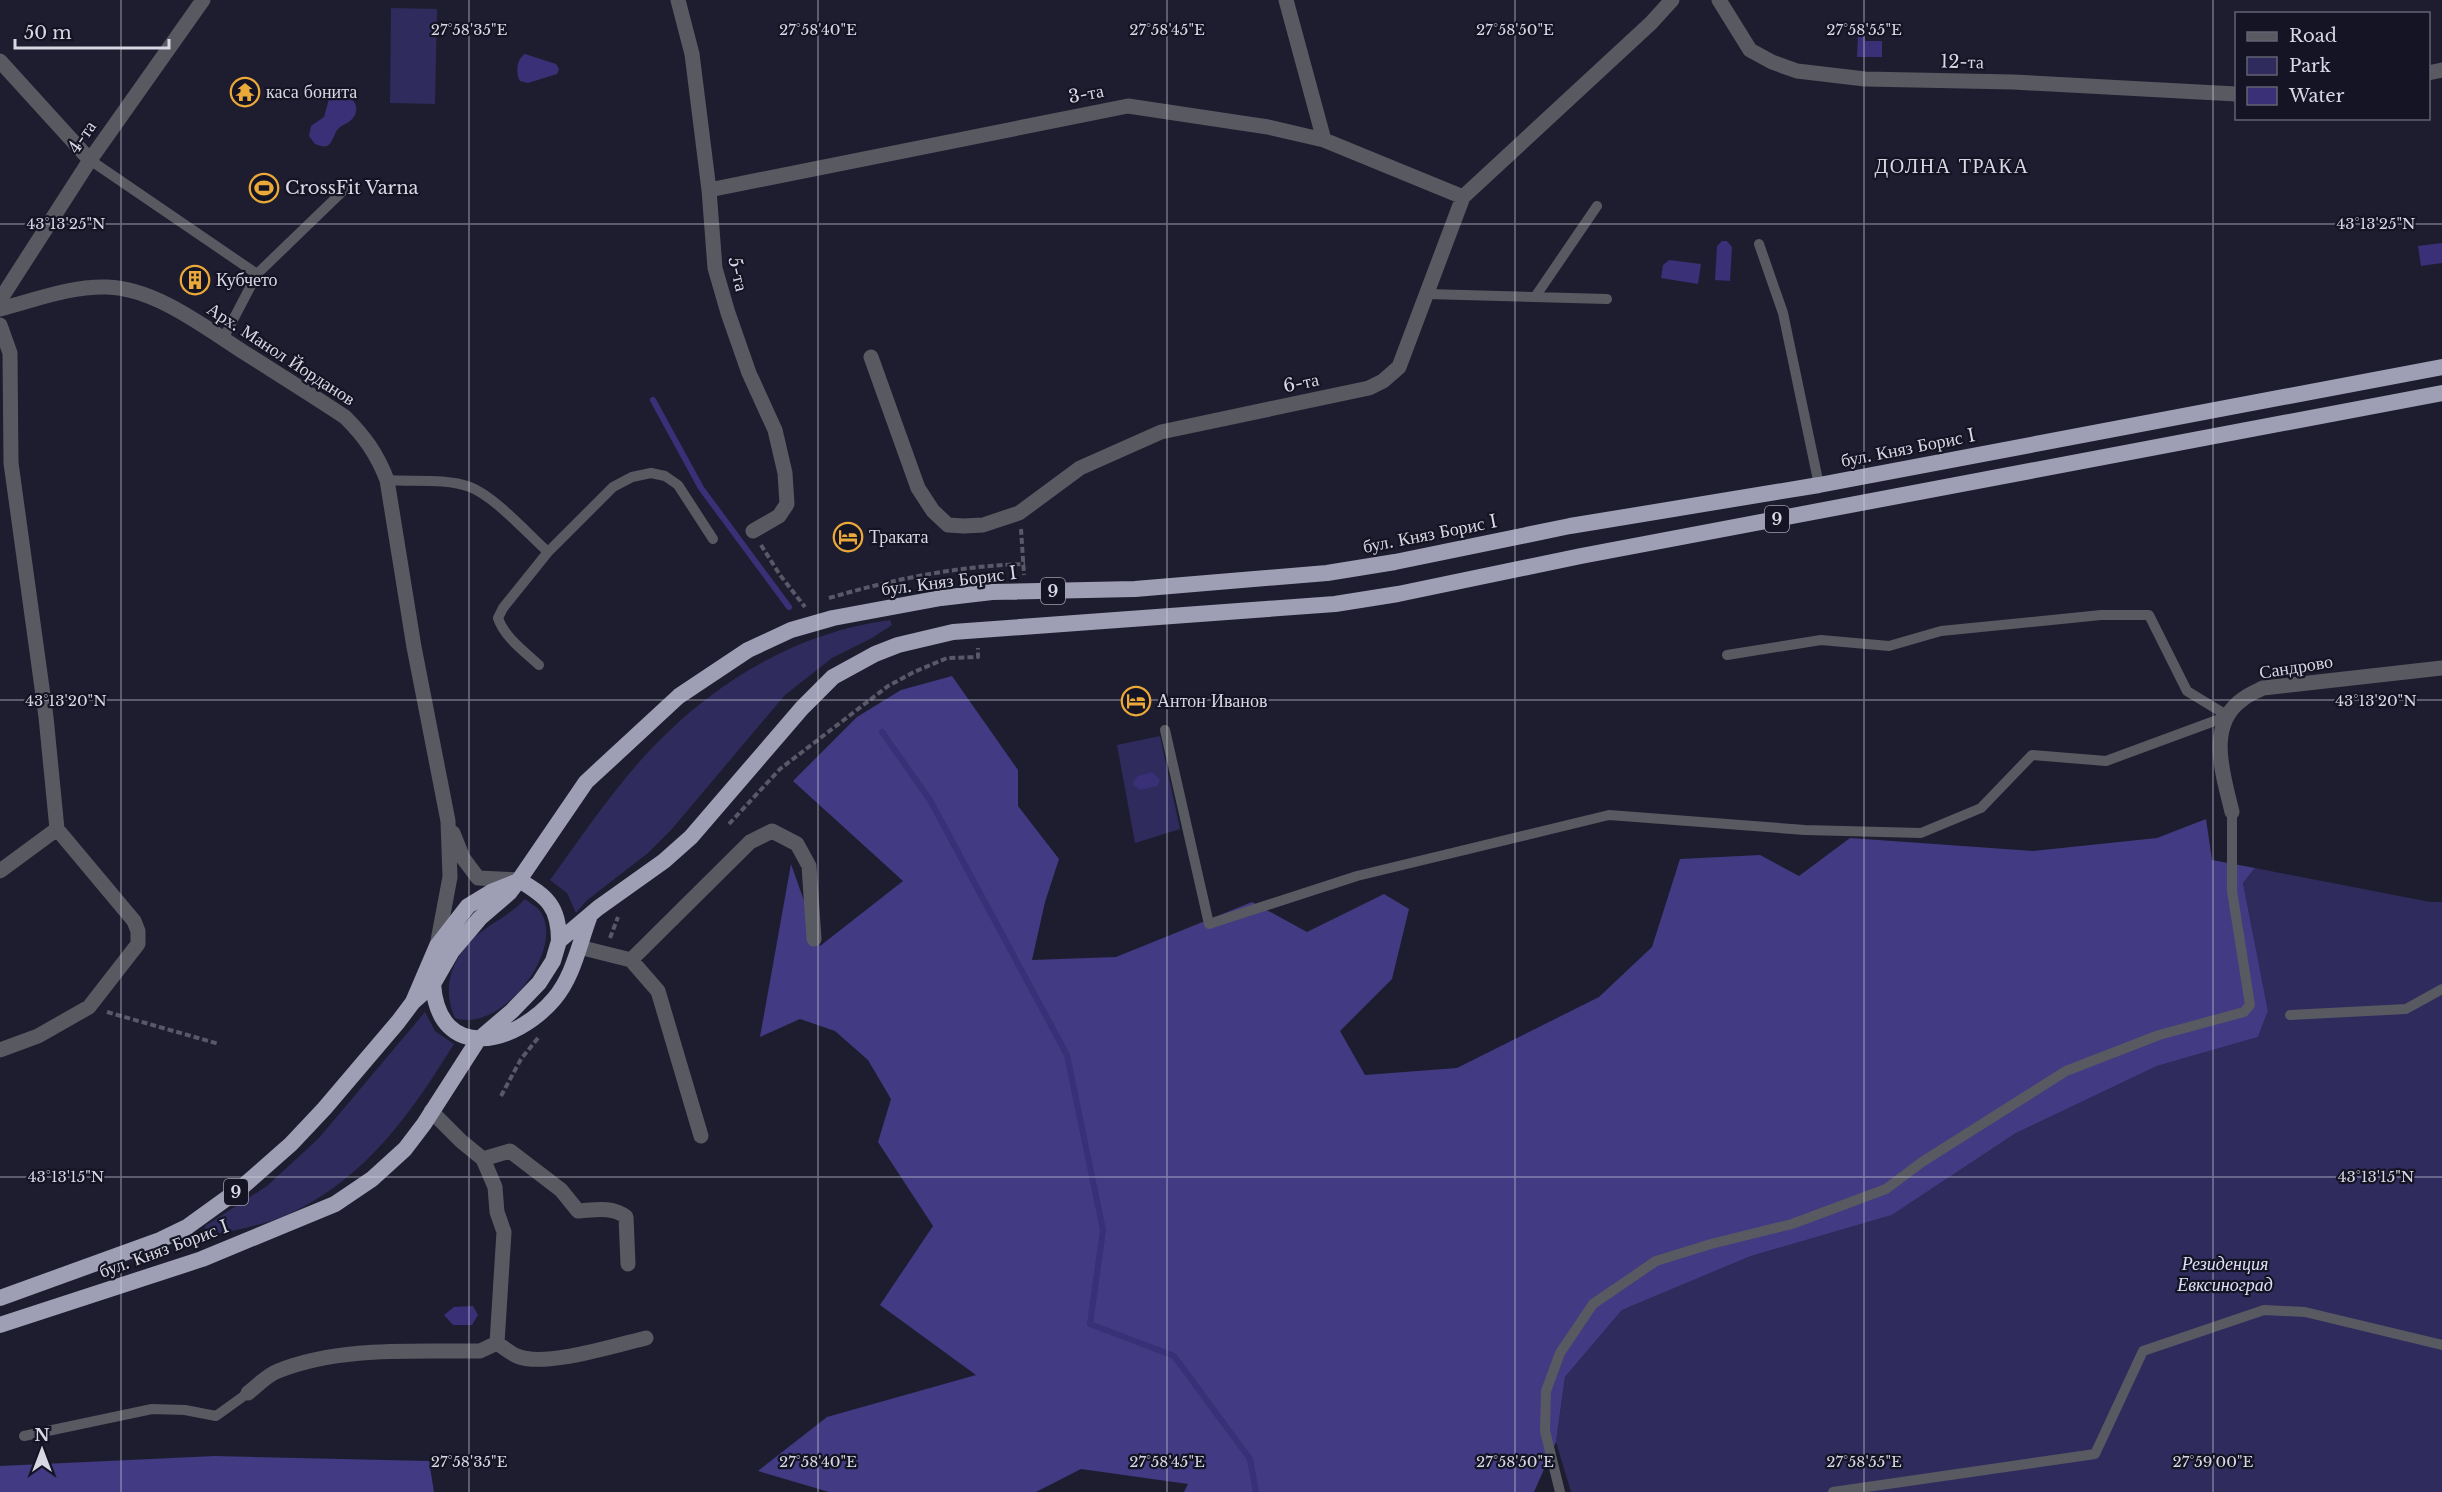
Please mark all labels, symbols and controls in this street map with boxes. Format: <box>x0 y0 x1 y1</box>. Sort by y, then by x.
scale bar <box>15 12 170 50</box>
legend <box>2235 12 2430 120</box>
text: 27°58'35"E <box>431 20 507 39</box>
text: 27°58'40"E <box>779 20 857 39</box>
text: 27°58'45"E <box>1129 20 1205 39</box>
text: 27°58'50"E <box>1476 20 1554 39</box>
text: 27°58'55"E <box>1826 20 1902 39</box>
text: 50 m <box>24 22 72 44</box>
text: Road <box>2289 25 2337 47</box>
street label: 12-та <box>1940 51 1984 73</box>
text: Park <box>2289 55 2331 77</box>
temple icon: каса бонита <box>229 76 261 108</box>
street label: 3-та <box>1066 80 1106 108</box>
place label: каса бонита <box>266 81 357 103</box>
text: Water <box>2288 85 2345 107</box>
street label: 4-та <box>63 116 101 158</box>
district label: ДОЛНА ТРАКА <box>1875 154 2029 178</box>
sports icon: CrossFit Varna <box>248 172 280 204</box>
place label: CrossFit Varna <box>285 177 419 199</box>
text: 43°13'25"N <box>26 214 106 233</box>
text: 43°13'25"N <box>2336 214 2416 233</box>
street label: 5-та <box>723 255 753 293</box>
building icon: Кубчето <box>179 264 211 296</box>
place label: Кубчето <box>216 269 278 291</box>
street label: Арх. Манол Йорданов <box>203 298 359 410</box>
street label: 6-та <box>1281 368 1321 398</box>
street label: бул. Княз Борис I <box>1839 424 1977 472</box>
road number: 9 <box>1765 506 1789 532</box>
street label: бул. Княз Борис I <box>1361 510 1499 558</box>
hotel icon: Траката <box>832 521 864 553</box>
place label: Траката <box>869 526 928 548</box>
street label: бул. Княз Борис I <box>880 562 1018 600</box>
road number: 9 <box>1041 578 1065 604</box>
street label: Сандрово <box>2258 650 2334 684</box>
hotel icon: Антон Иванов <box>1120 685 1152 717</box>
place label: Антон Иванов <box>1157 690 1267 712</box>
text: 43°13'20"N <box>25 691 107 710</box>
text: 43°13'20"N <box>2335 691 2417 710</box>
text: 43°13'15"N <box>28 1167 104 1186</box>
text: 43°13'15"N <box>2338 1167 2414 1186</box>
road number: 9 <box>224 1179 248 1205</box>
street label: бул. Княз Борис I <box>96 1215 232 1283</box>
park label: Резиденция Евксиноград <box>2176 1253 2273 1296</box>
north arrow <box>12 1420 72 1480</box>
text: N <box>34 1425 50 1445</box>
text: 27°58'35"E <box>431 1452 507 1471</box>
text: 27°58'40"E <box>779 1452 857 1471</box>
text: 27°58'45"E <box>1129 1452 1205 1471</box>
text: 27°58'50"E <box>1476 1452 1554 1471</box>
text: 27°58'55"E <box>1826 1452 1902 1471</box>
text: 27°59'00"E <box>2173 1452 2254 1471</box>

